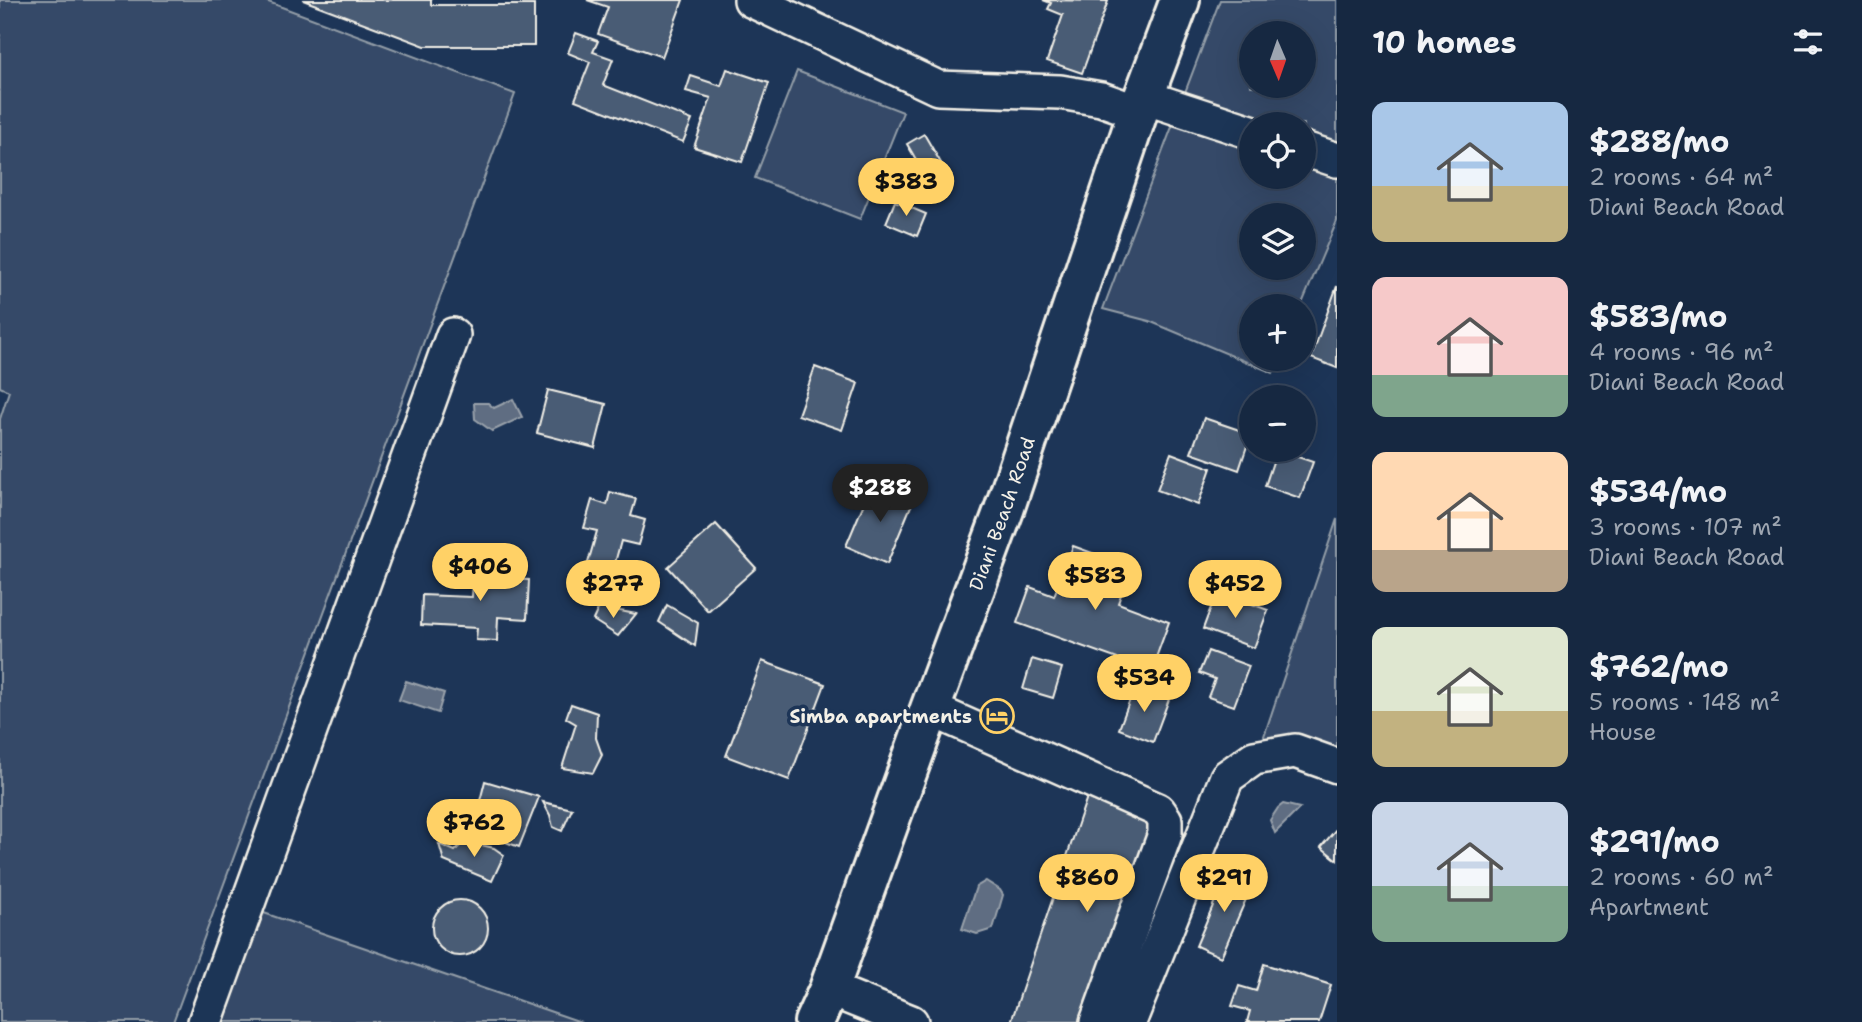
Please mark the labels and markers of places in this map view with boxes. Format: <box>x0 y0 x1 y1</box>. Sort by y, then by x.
pin: $383 <box>865 158 947 218</box>
pin: $288 <box>839 464 921 524</box>
pin: $406 <box>439 544 521 603</box>
pin: $583 <box>1054 552 1136 612</box>
pin: $277 <box>572 560 654 620</box>
pin: $452 <box>1194 560 1276 620</box>
pin: $534 <box>1103 654 1185 714</box>
hotel icon: Simba apartments <box>978 697 1016 735</box>
place label: Simba apartments <box>789 704 972 729</box>
pin: $762 <box>433 800 515 859</box>
pin: $860 <box>1046 855 1128 914</box>
pin: $291 <box>1183 855 1265 914</box>

